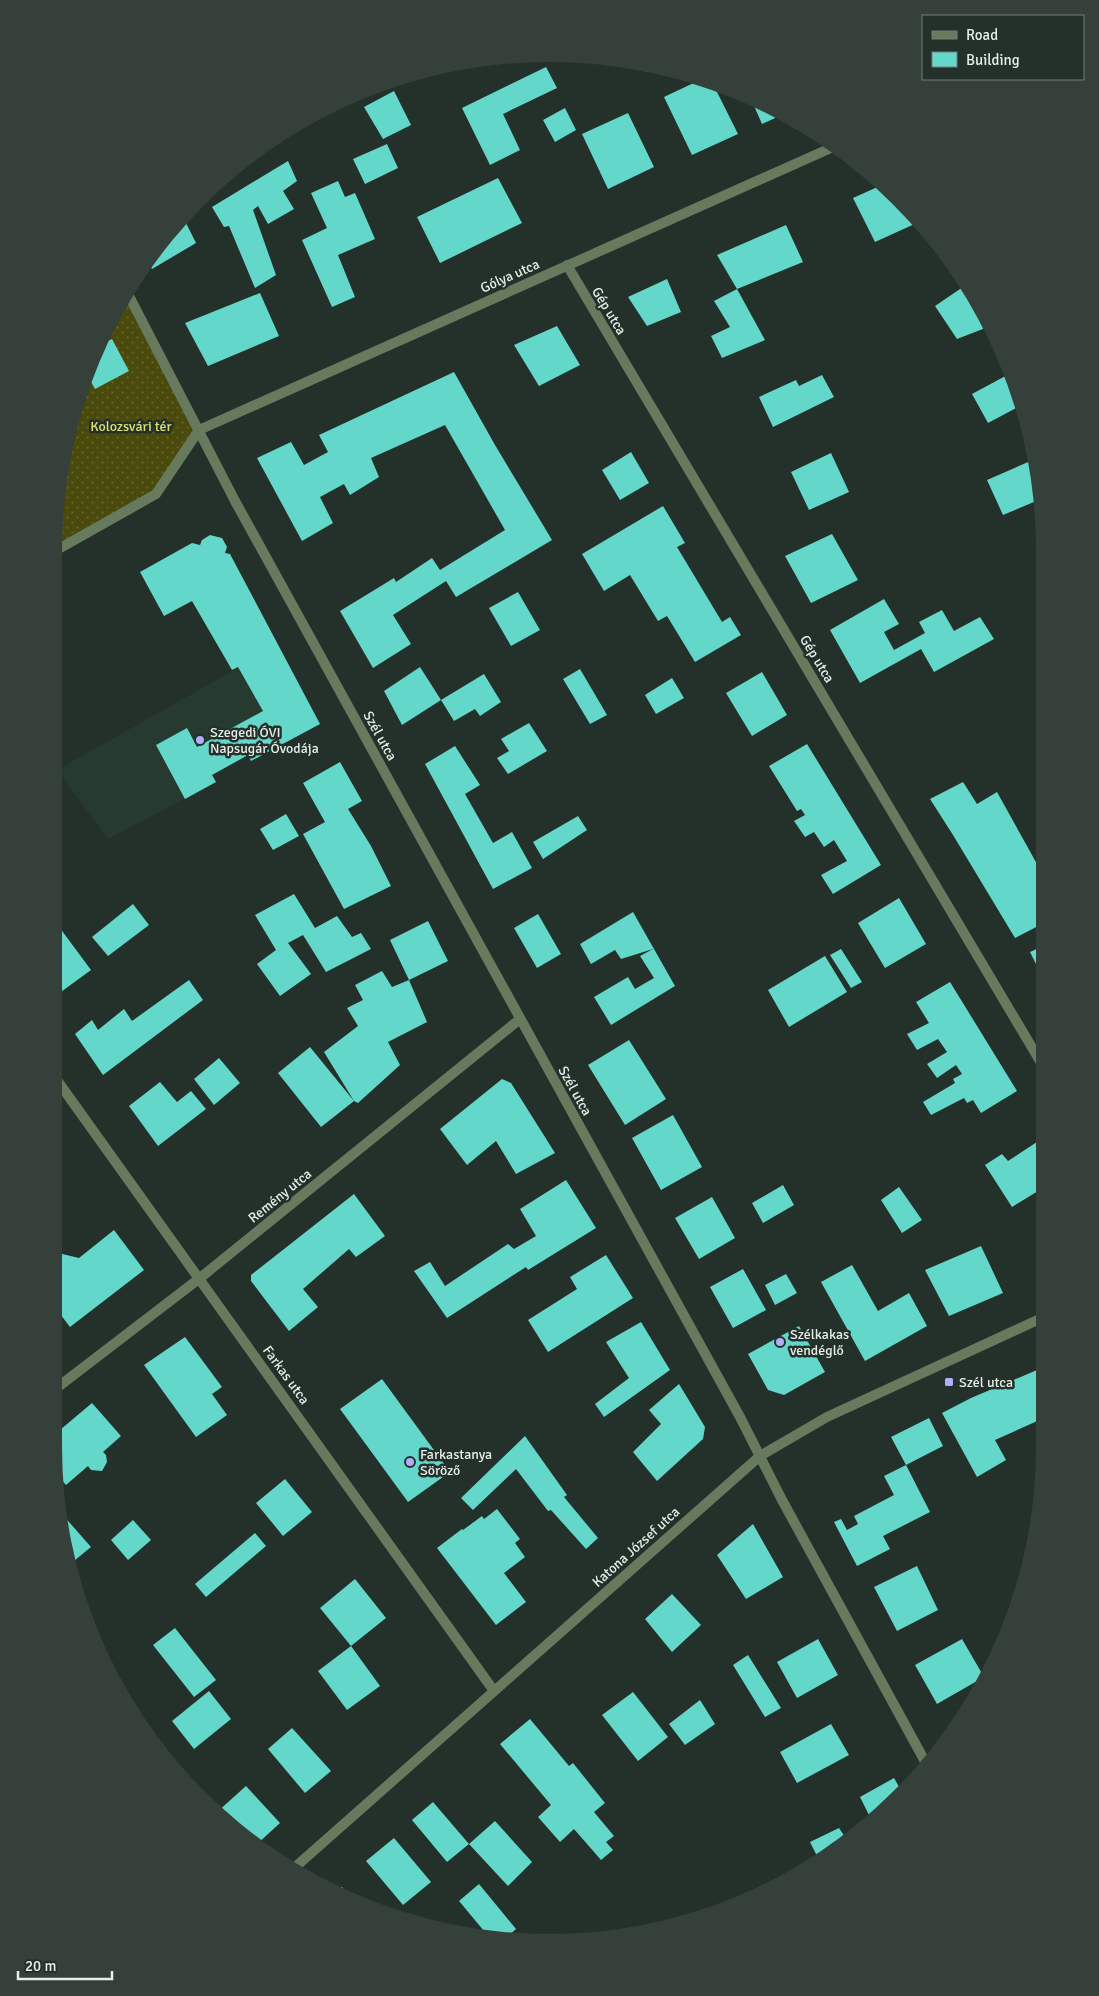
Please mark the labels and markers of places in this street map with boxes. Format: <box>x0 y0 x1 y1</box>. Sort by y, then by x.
place label: Szegedi ÓVI Napsugár Óvodája <box>210 724 319 757</box>
marker: Szegedi ÓVI Napsugár Óvodája <box>194 734 206 746</box>
place label: Szélkakas vendéglő <box>790 1326 849 1359</box>
marker: Szélkakas vendéglő <box>774 1336 786 1348</box>
place label: Szél utca <box>959 1374 1013 1391</box>
marker: Szél utca <box>943 1376 955 1388</box>
place label: Farkastanya Söröző <box>420 1446 492 1479</box>
marker: Farkastanya Söröző <box>404 1456 416 1468</box>

